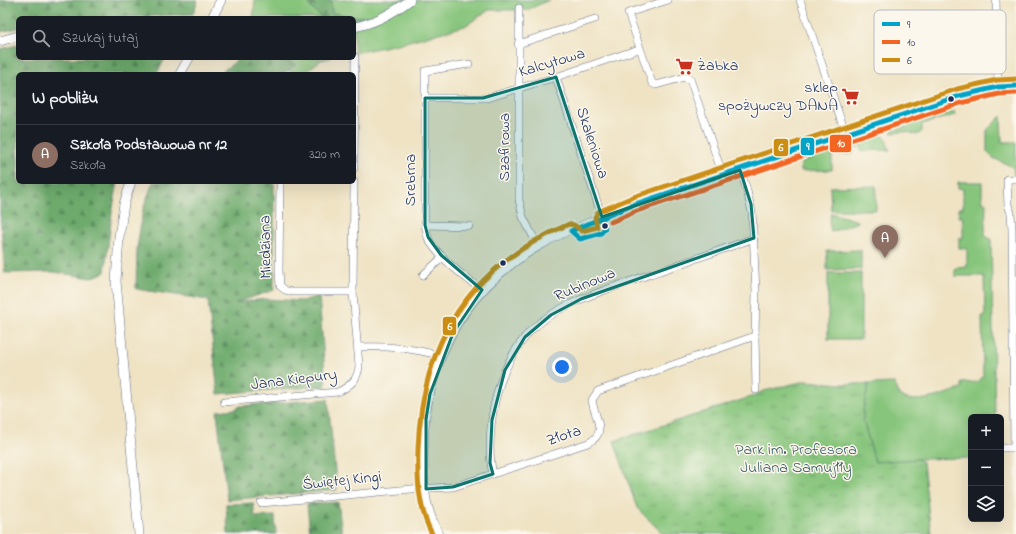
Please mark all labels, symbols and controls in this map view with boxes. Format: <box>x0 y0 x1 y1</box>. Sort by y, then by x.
legend <box>874 10 1006 74</box>
search box <box>16 16 356 60</box>
text: 9 <box>907 17 911 33</box>
icon: search <box>30 27 52 49</box>
text: Szukaj tutaj <box>62 27 138 49</box>
text: 10 <box>907 35 915 51</box>
street label: Kalcytowa <box>516 42 588 84</box>
text: 6 <box>907 53 912 69</box>
place label: Żabka <box>697 54 738 78</box>
supermarket icon: Żabka <box>674 56 694 76</box>
place label: sklep spożywczy DANA <box>718 76 838 118</box>
text: W pobliżu <box>32 86 98 111</box>
supermarket icon: sklep spożywczy DANA <box>841 87 861 107</box>
unlabelled marker <box>946 94 956 104</box>
street label: Skaleniowa <box>569 104 615 182</box>
street label: Szafirowa <box>493 113 517 181</box>
text: Szkoła Podstawowa nr 12 <box>70 134 227 156</box>
line badge: 10 <box>829 134 852 153</box>
text: 10 <box>837 136 845 152</box>
line badge: 9 <box>800 137 815 156</box>
line badge: 6 <box>773 138 789 157</box>
text: 9 <box>805 139 810 155</box>
text: 6 <box>778 140 784 156</box>
text: A <box>41 145 49 164</box>
text: 320 m <box>309 145 340 164</box>
street label: Srebrna <box>399 154 423 206</box>
text: Szkoła <box>70 156 106 175</box>
street label: Miedziana <box>253 215 279 279</box>
unlabelled marker <box>600 221 610 231</box>
pin: A <box>872 225 898 258</box>
unlabelled marker <box>498 258 508 268</box>
street label: Rubinowa <box>551 261 619 309</box>
line badge: 6 <box>442 316 457 336</box>
text: 6 <box>447 319 453 335</box>
your location <box>552 357 572 377</box>
street label: Jana Kiepury <box>250 363 338 397</box>
map controls <box>968 414 1004 522</box>
button: + <box>968 414 1004 450</box>
street label: Złota <box>544 419 584 453</box>
park label: Park im. Profesora Juliana Samujłły <box>735 438 857 480</box>
button: − <box>968 450 1004 486</box>
street label: Świętej Kingi <box>301 465 383 497</box>
button: layers <box>968 486 1004 522</box>

